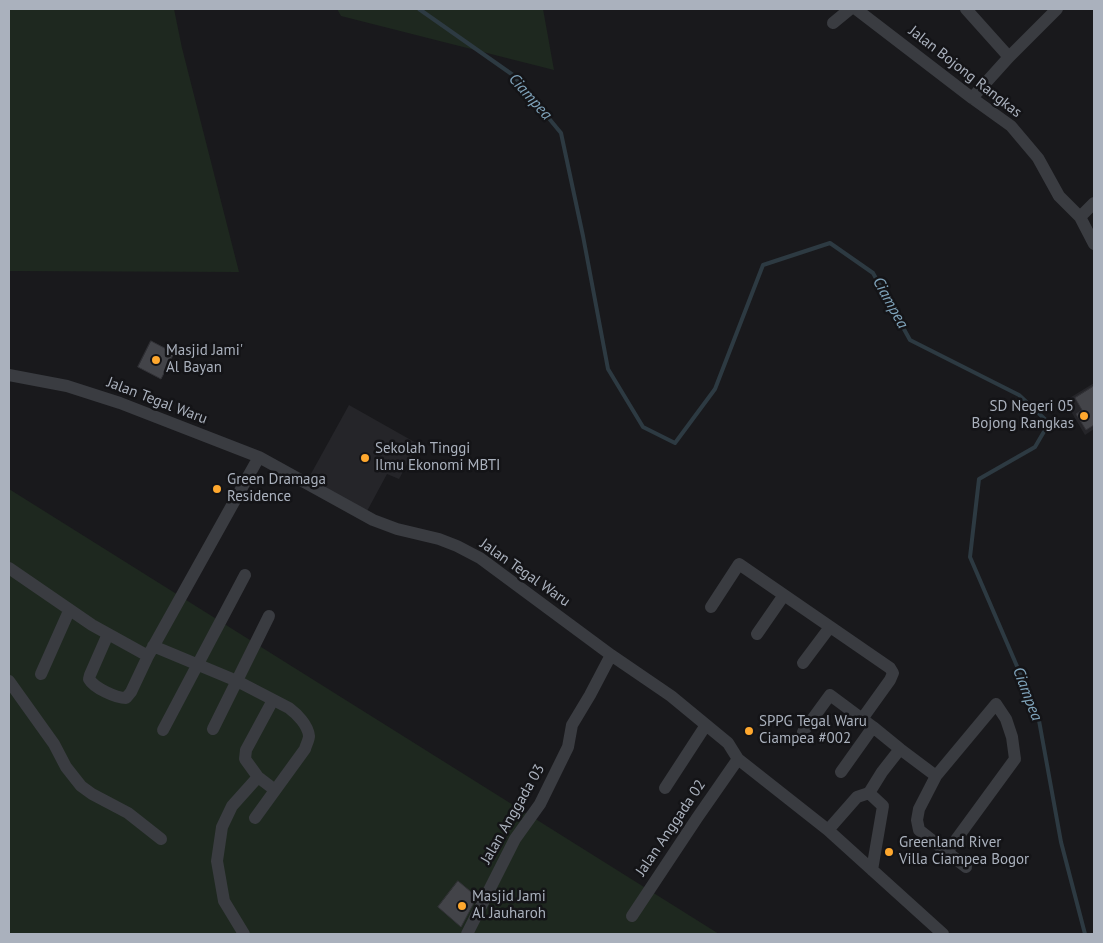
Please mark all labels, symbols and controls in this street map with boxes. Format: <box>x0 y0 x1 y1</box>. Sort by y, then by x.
street label: Jalan Bojong Rangkas <box>905 22 1025 122</box>
water label: Ciampea <box>504 70 556 124</box>
water label: Ciampea <box>868 274 912 332</box>
place label: Masjid Jami' Al Bayan <box>166 342 243 377</box>
marker: Masjid Jami' Al Bayan <box>150 354 162 366</box>
street label: Jalan Tegal Waru <box>104 374 210 428</box>
place label: SD Negeri 05 Bojong Rangkas <box>971 398 1074 433</box>
marker: SD Negeri 05 Bojong Rangkas <box>1078 410 1090 422</box>
place label: Sekolah Tinggi Ilmu Ekonomi MBTI <box>375 440 500 475</box>
marker: Sekolah Tinggi Ilmu Ekonomi MBTI <box>359 452 371 464</box>
place label: Green Dramaga Residence <box>227 471 326 506</box>
marker: Green Dramaga Residence <box>211 483 223 495</box>
street label: Jalan Tegal Waru <box>476 535 574 611</box>
water label: Ciampea <box>1008 665 1046 723</box>
place label: SPPG Tegal Waru Ciampea #002 <box>759 713 867 748</box>
marker: SPPG Tegal Waru Ciampea #002 <box>743 725 755 737</box>
street label: Jalan Anggada 03 <box>477 761 549 867</box>
street label: Jalan Anggada 02 <box>632 776 710 880</box>
place label: Greenland River Villa Ciampea Bogor <box>899 834 1029 869</box>
marker: Greenland River Villa Ciampea Bogor <box>883 846 895 858</box>
place label: Masjid Jami Al Jauharoh <box>472 888 546 923</box>
marker: Masjid Jami Al Jauharoh <box>456 900 468 912</box>

